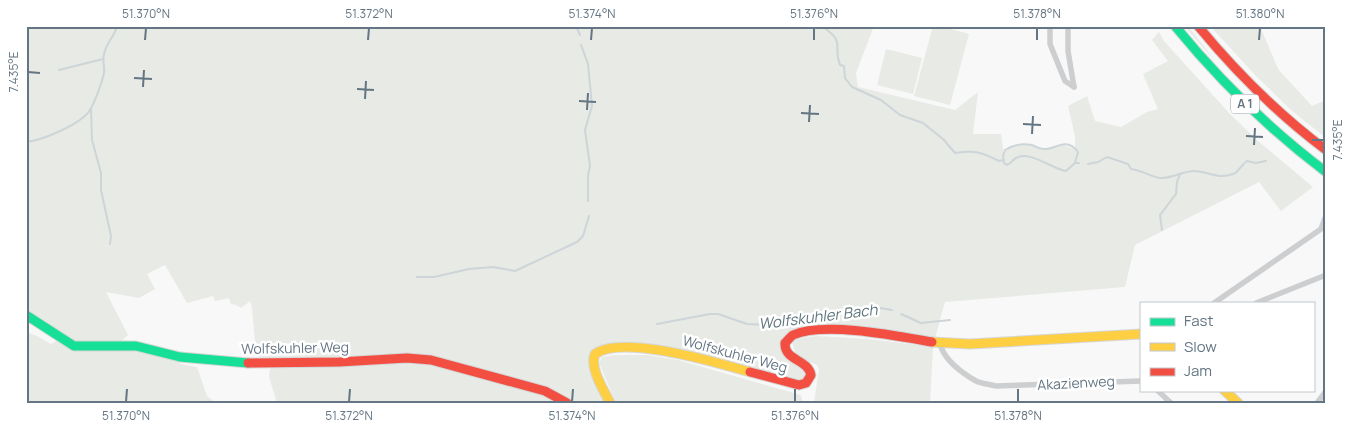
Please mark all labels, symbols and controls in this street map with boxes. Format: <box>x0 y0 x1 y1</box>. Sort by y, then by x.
text: 51.370°N <box>122 5 170 22</box>
text: 51.372°N <box>345 5 393 22</box>
text: 51.374°N <box>568 5 616 22</box>
text: 51.376°N <box>790 5 838 22</box>
text: 51.378°N <box>1013 5 1061 22</box>
text: 51.380°N <box>1236 5 1284 22</box>
text: 7.435°E <box>5 51 22 93</box>
road number: A 1 <box>1231 95 1259 114</box>
text: 7.435°E <box>1329 119 1346 161</box>
water label: Wolfskuhler Bach <box>757 299 880 334</box>
legend <box>1140 302 1314 392</box>
text: Fast <box>1184 310 1213 331</box>
street label: Wolfskuhler Weg <box>681 330 790 377</box>
text: Slow <box>1184 336 1217 357</box>
street label: Wolfskuhler Weg <box>241 337 349 358</box>
text: Jam <box>1184 360 1212 381</box>
street label: Akazienweg <box>1037 371 1115 394</box>
text: 51.370°N <box>102 407 150 424</box>
text: 51.372°N <box>325 407 373 424</box>
text: 51.374°N <box>548 407 596 424</box>
text: 51.376°N <box>771 407 819 424</box>
text: 51.378°N <box>994 407 1042 424</box>

